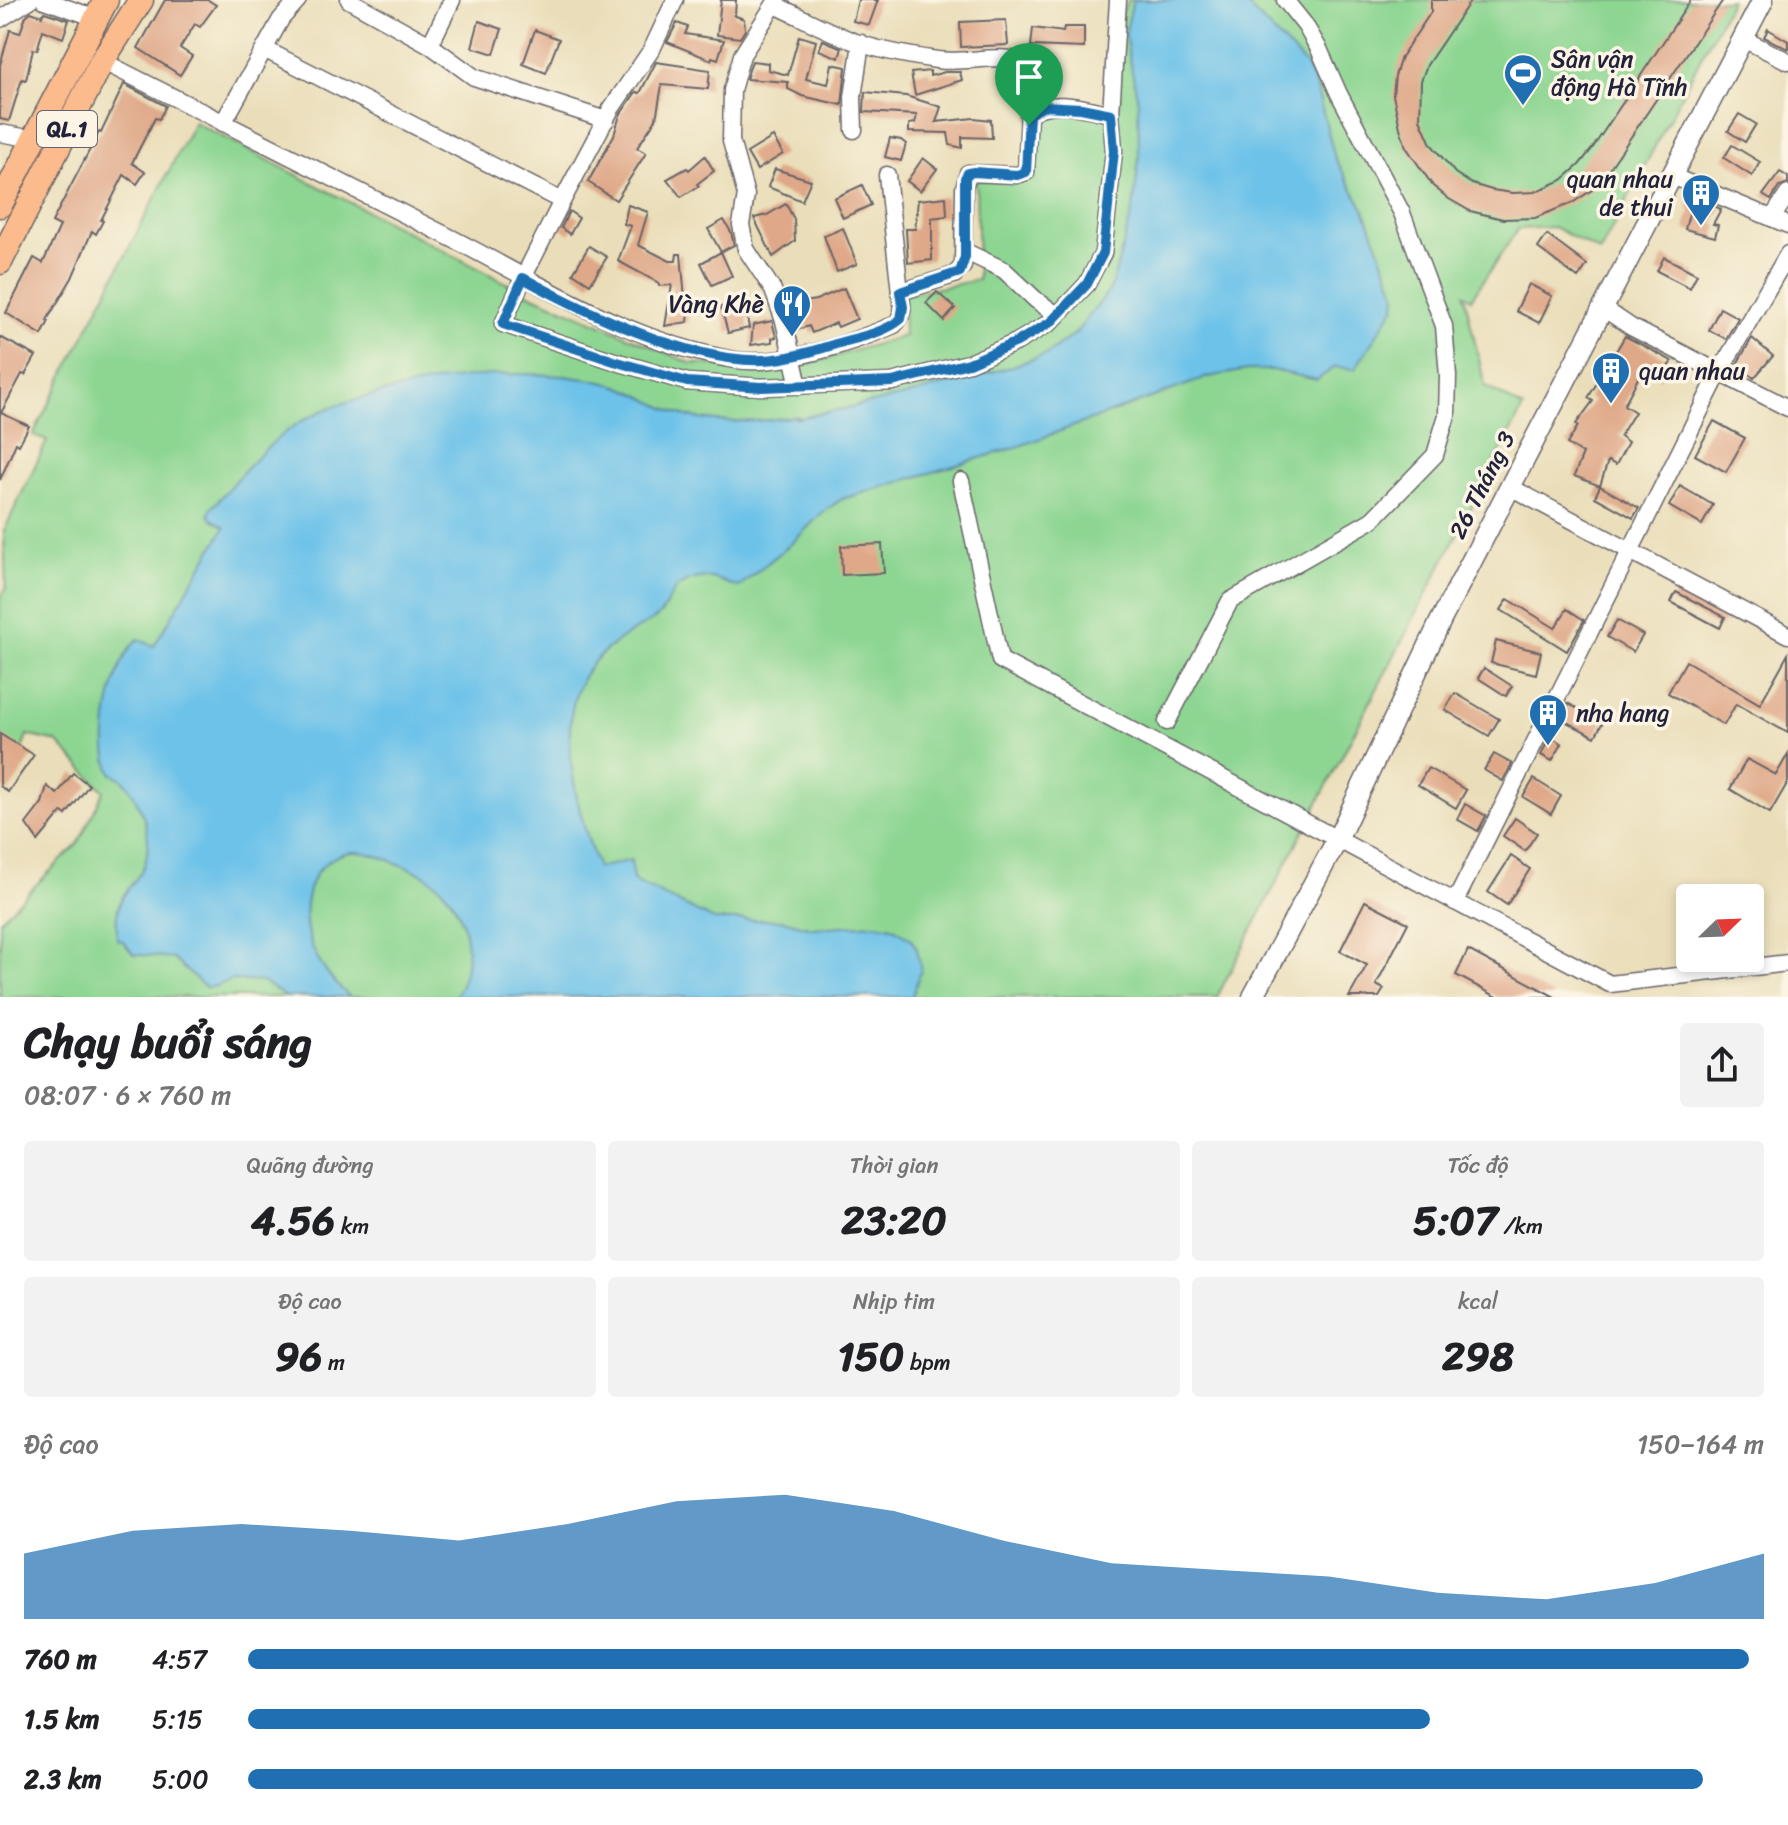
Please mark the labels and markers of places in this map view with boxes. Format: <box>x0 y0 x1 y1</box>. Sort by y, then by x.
place label: Sân vận động Hà Tĩnh <box>1551 38 1687 108</box>
pin <box>995 43 1063 125</box>
sports icon: Sân vận động Hà Tĩnh <box>1502 52 1544 107</box>
place label: quan nhau de thui <box>1567 158 1673 228</box>
building icon: quan nhau de thui <box>1680 172 1722 227</box>
place label: Vàng Khè <box>669 283 764 325</box>
restaurant icon: Vàng Khè <box>771 283 813 338</box>
building icon: quan nhau <box>1590 350 1632 405</box>
place label: quan nhau <box>1639 350 1745 392</box>
building icon: nha hang <box>1527 692 1569 747</box>
place label: nha hang <box>1576 692 1669 734</box>

